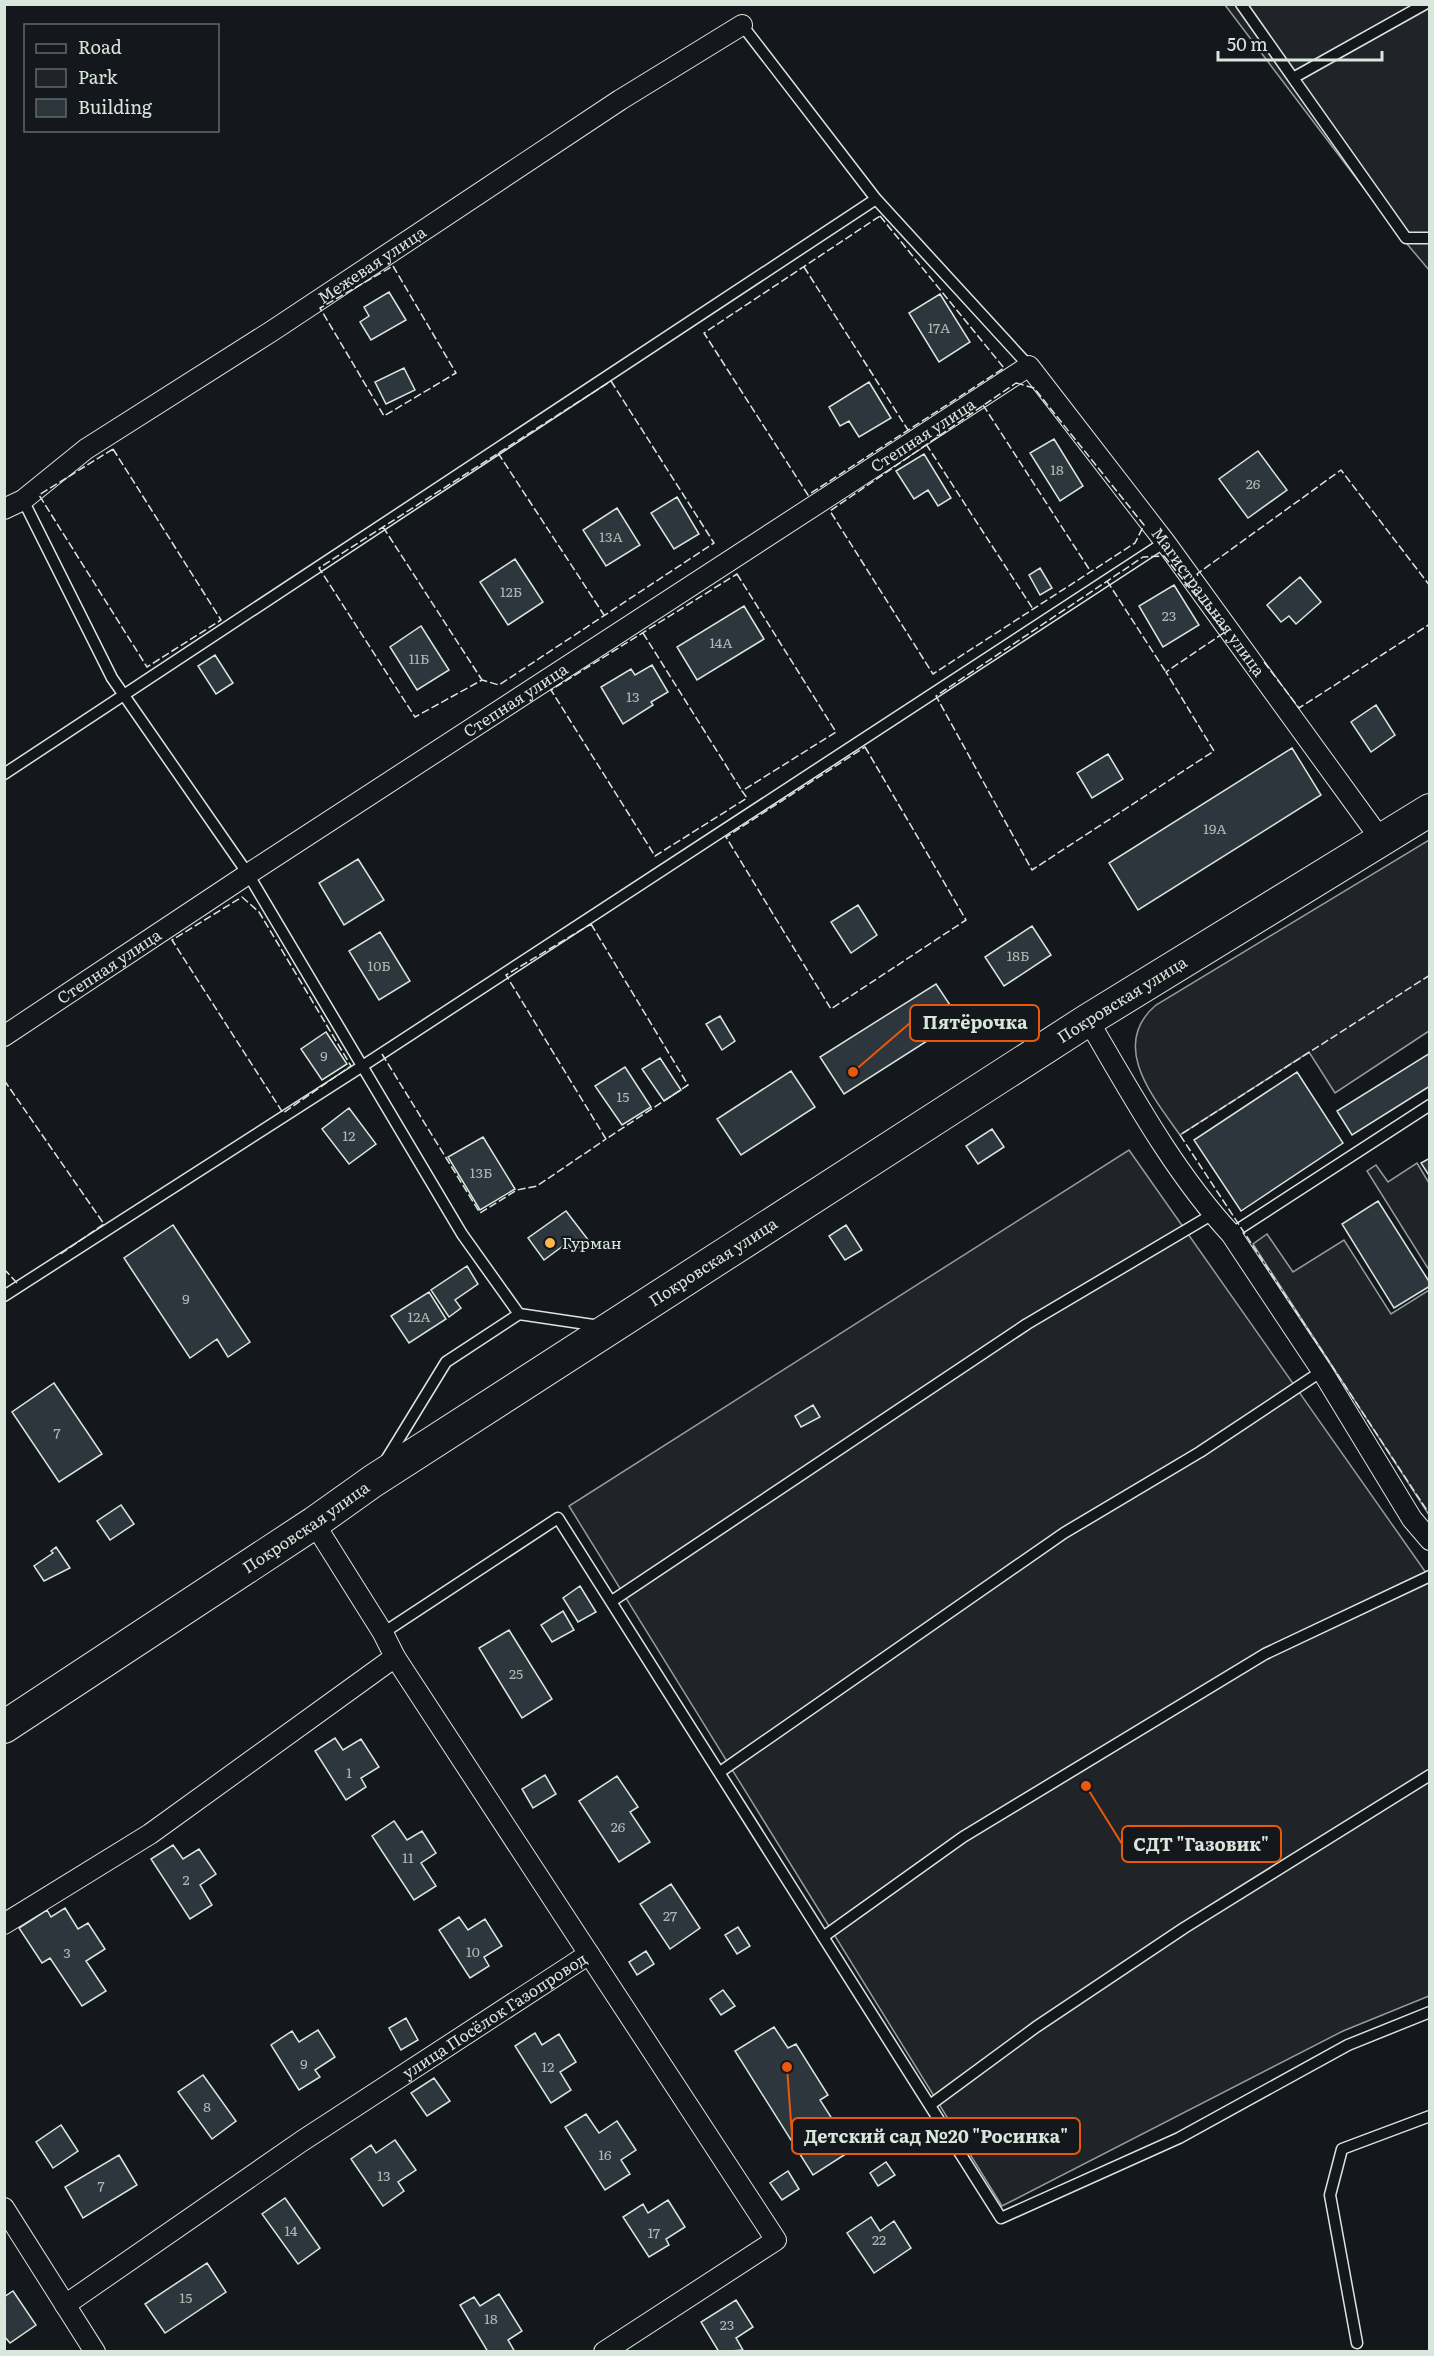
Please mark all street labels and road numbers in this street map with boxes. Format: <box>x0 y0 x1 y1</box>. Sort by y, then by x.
street label: Межевая улица <box>312 219 430 309</box>
street label: Степная улица <box>865 391 980 477</box>
street label: Магистральная улица <box>1147 522 1272 681</box>
street label: Степная улица <box>458 656 572 742</box>
street label: Степная улица <box>52 922 166 1009</box>
street label: Покровская улица <box>1052 949 1191 1048</box>
street label: Покровская улица <box>643 1210 782 1311</box>
street label: Покровская улица <box>237 1474 374 1578</box>
street label: улица Посёлок Газопровод <box>397 1946 591 2084</box>

